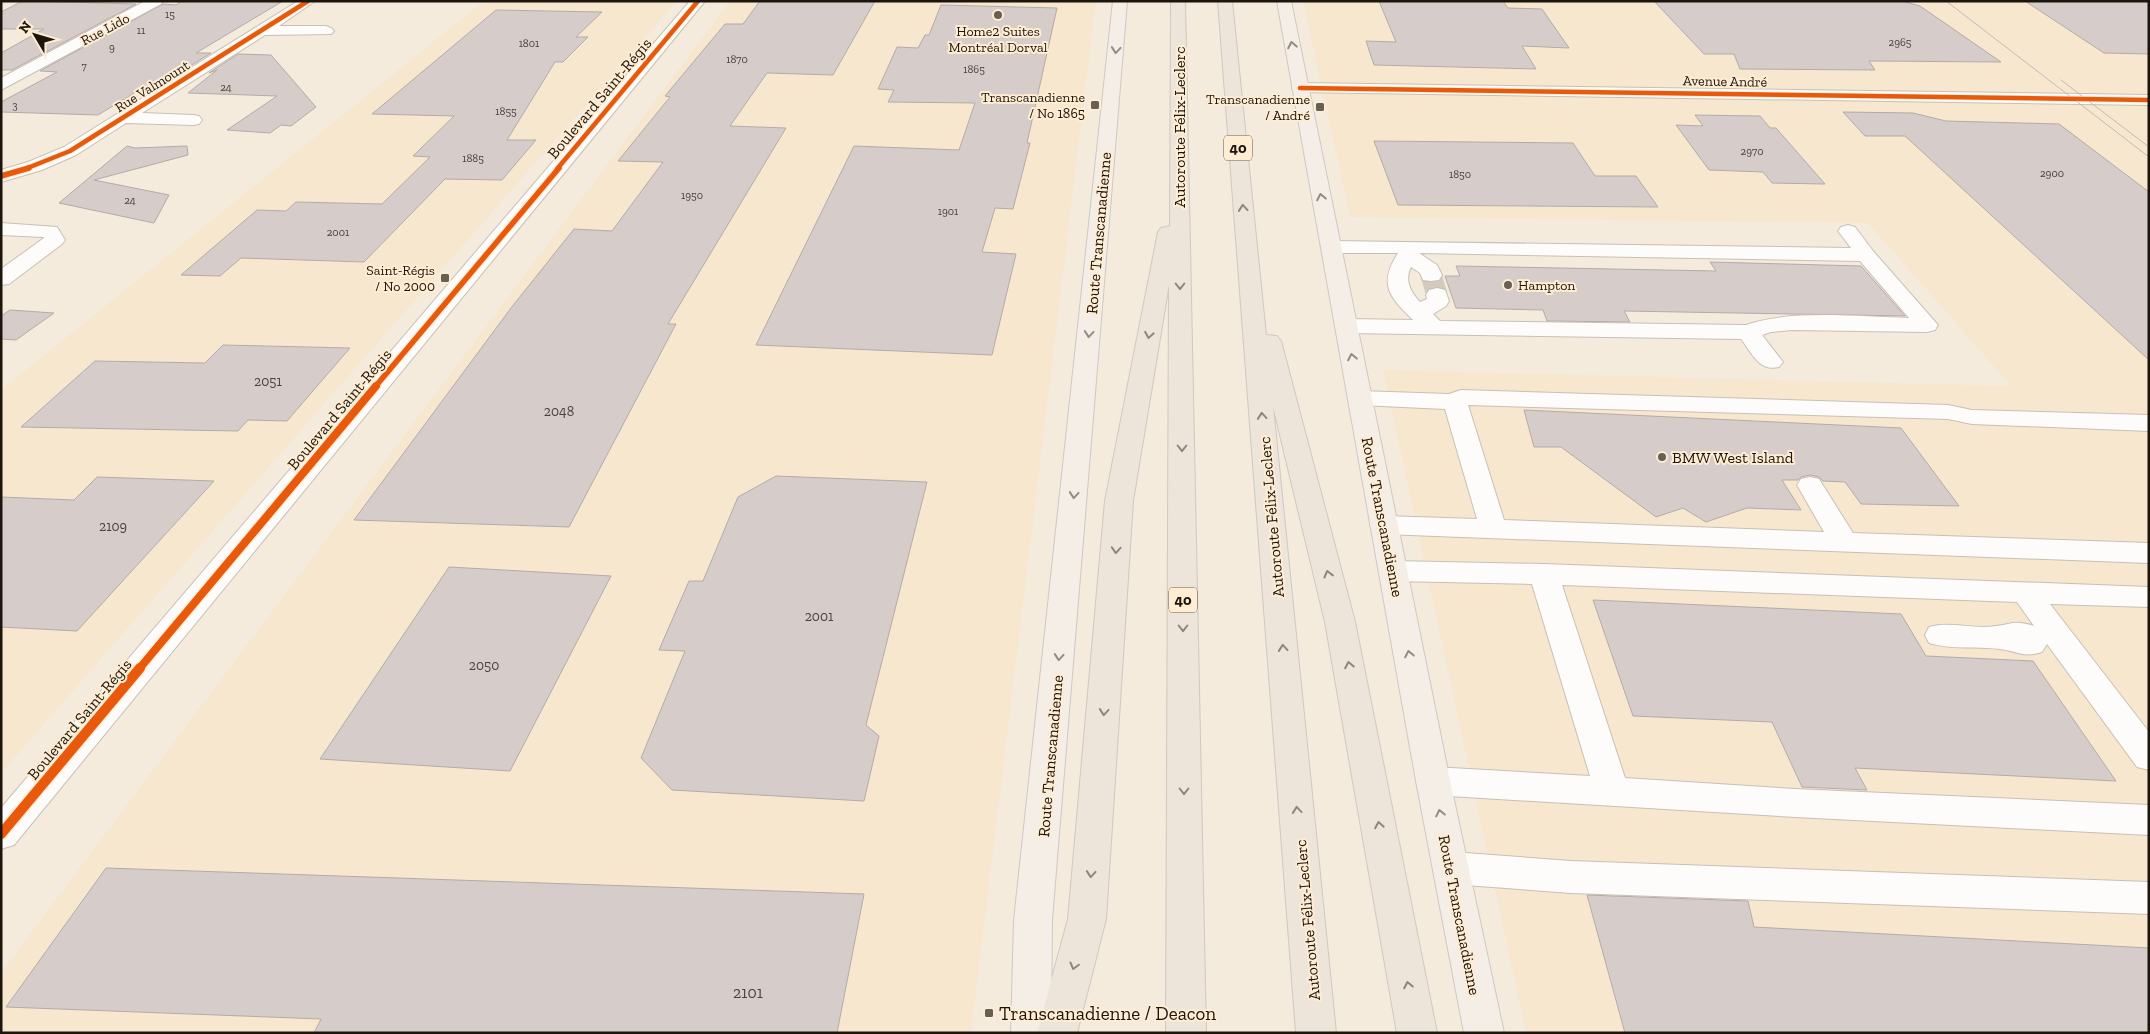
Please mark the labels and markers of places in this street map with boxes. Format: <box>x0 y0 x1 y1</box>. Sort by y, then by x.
marker: Home2 Suites Montréal Dorval <box>992 9 1004 21</box>
place label: Home2 Suites Montréal Dorval <box>948 23 1048 56</box>
place label: Transcanadienne / No 1865 <box>981 89 1085 122</box>
place label: Transcanadienne / André <box>1206 91 1310 124</box>
marker: Transcanadienne / No 1865 <box>1089 99 1101 111</box>
marker: Transcanadienne / André <box>1314 101 1326 113</box>
place label: Saint-Régis / No 2000 <box>366 262 435 295</box>
marker: Saint-Régis / No 2000 <box>439 272 451 284</box>
place label: Hampton <box>1518 277 1575 294</box>
marker: Hampton <box>1502 279 1514 291</box>
place label: BMW West Island <box>1672 448 1794 467</box>
marker: BMW West Island <box>1656 451 1668 463</box>
place label: Transcanadienne / Deacon <box>999 1002 1216 1025</box>
marker: Transcanadienne / Deacon <box>983 1007 995 1019</box>

